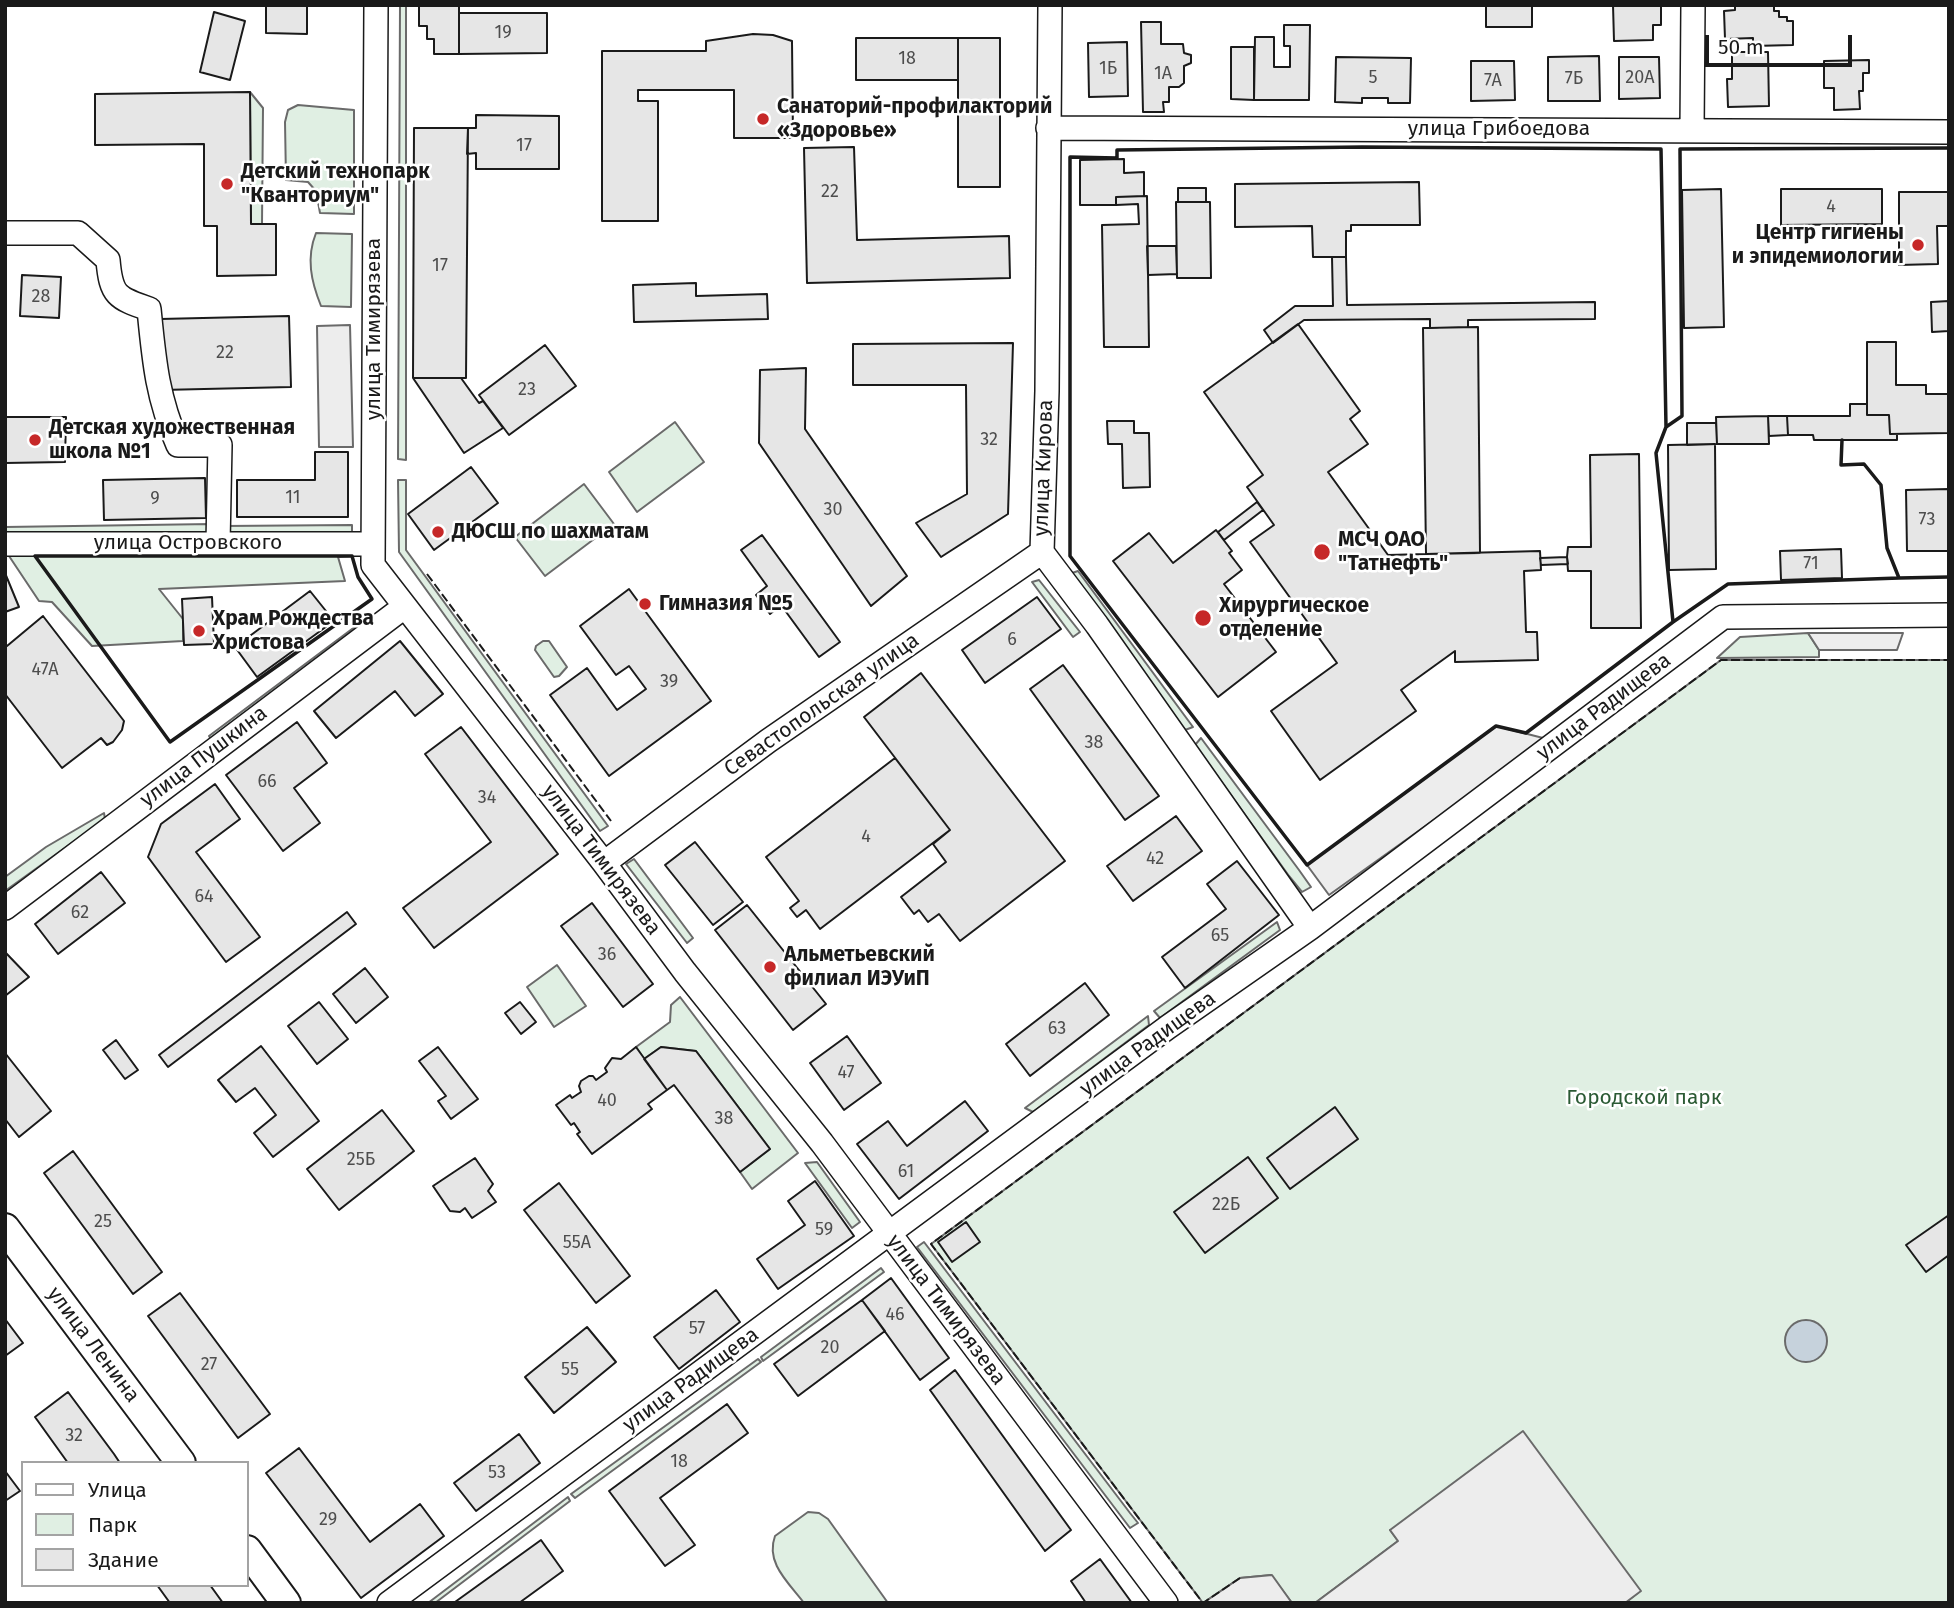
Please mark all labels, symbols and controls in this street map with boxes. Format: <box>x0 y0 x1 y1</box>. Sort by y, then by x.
scale bar <box>1709 21 1856 65</box>
house number: 19 <box>494 22 512 44</box>
text: 50 m <box>1718 34 1764 60</box>
house number: 18 <box>898 48 916 70</box>
house number: 1Б <box>1099 58 1117 80</box>
house number: 1А <box>1154 63 1172 85</box>
house number: 5 <box>1368 67 1378 89</box>
house number: 20А <box>1625 67 1655 89</box>
house number: 7Б <box>1565 68 1583 90</box>
house number: 7А <box>1484 70 1502 92</box>
place label: Санаторий-профилакторий «Здоровье» <box>777 94 1052 144</box>
marker: Санаторий-профилакторий «Здоровье» <box>755 111 771 127</box>
street label: улица Грибоедова <box>1408 116 1590 142</box>
house number: 17 <box>516 135 532 157</box>
place label: Детский технопарк "Кванториум" <box>241 159 430 209</box>
marker: Детский технопарк "Кванториум" <box>219 176 235 192</box>
house number: 22 <box>821 181 839 203</box>
house number: 4 <box>1826 196 1836 218</box>
place label: Центр гигиены и эпидемиологии <box>1732 220 1904 270</box>
marker: Центр гигиены и эпидемиологии <box>1910 237 1926 253</box>
street label: улица Тимирязева <box>361 238 387 420</box>
house number: 17 <box>432 255 448 277</box>
house number: 28 <box>32 286 50 308</box>
house number: 22 <box>216 342 234 364</box>
house number: 23 <box>518 379 536 401</box>
street label: улица Кирова <box>1029 399 1059 537</box>
place label: Детская художественная школа №1 <box>49 415 295 465</box>
house number: 32 <box>980 429 998 451</box>
marker: Детская художественная школа №1 <box>27 432 43 448</box>
house number: 11 <box>285 487 301 509</box>
house number: 9 <box>150 488 160 510</box>
house number: 30 <box>823 499 843 521</box>
house number: 73 <box>1919 509 1935 531</box>
place label: ДЮСШ по шахматам <box>452 519 649 545</box>
marker: ДЮСШ по шахматам <box>430 524 446 540</box>
place label: МСЧ ОАО "Татнефть" <box>1338 527 1448 577</box>
street label: улица Островского <box>94 530 282 556</box>
marker: МСЧ ОАО "Татнефть" <box>1312 542 1332 562</box>
house number: 71 <box>1803 553 1819 575</box>
place label: Гимназия №5 <box>659 591 793 617</box>
place label: Хирургическое отделение <box>1219 593 1369 643</box>
marker: Гимназия №5 <box>637 596 653 612</box>
place label: Храм Рождества Христова <box>213 606 374 656</box>
marker: Хирургическое отделение <box>1193 608 1213 628</box>
marker: Храм Рождества Христова <box>191 623 207 639</box>
street label: Севастопольская улица <box>720 628 924 782</box>
house number: 6 <box>1007 629 1017 651</box>
street label: улица Радищева <box>1532 648 1676 766</box>
house number: 47А <box>32 659 58 681</box>
house number: 39 <box>660 671 678 693</box>
street label: улица Пушкина <box>135 701 273 813</box>
house number: 38 <box>1085 732 1103 754</box>
house number: 66 <box>257 771 277 793</box>
street label: улица Тимирязева <box>536 780 666 940</box>
house number: 34 <box>478 787 496 809</box>
house number: 4 <box>861 826 871 848</box>
house number: 42 <box>1146 848 1164 870</box>
house number: 64 <box>194 886 214 908</box>
house number: 62 <box>71 902 89 924</box>
house number: 65 <box>1211 925 1229 947</box>
place label: Альметьевский филиал ИЭУиП <box>784 942 935 992</box>
house number: 36 <box>598 944 616 966</box>
marker: Альметьевский филиал ИЭУиП <box>762 959 778 975</box>
street label: улица Радищева <box>1075 986 1221 1102</box>
house number: 63 <box>1048 1018 1066 1040</box>
house number: 47 <box>837 1062 855 1084</box>
park label: Городской парк <box>1566 1085 1722 1111</box>
house number: 40 <box>597 1090 617 1112</box>
house number: 38 <box>715 1108 733 1130</box>
house number: 25Б <box>347 1149 375 1171</box>
house number: 61 <box>898 1161 914 1183</box>
house number: 22Б <box>1212 1194 1240 1216</box>
house number: 25 <box>94 1211 112 1233</box>
house number: 59 <box>815 1219 833 1241</box>
street label: улица Тимирязева <box>881 1230 1011 1390</box>
house number: 55А <box>563 1232 591 1254</box>
street label: улица Ленина <box>41 1282 145 1408</box>
house number: 46 <box>885 1304 905 1326</box>
house number: 57 <box>689 1318 705 1340</box>
street label: улица Радищева <box>618 1322 764 1438</box>
house number: 20 <box>821 1337 839 1359</box>
house number: 27 <box>201 1354 217 1376</box>
house number: 55 <box>561 1359 579 1381</box>
house number: 32 <box>65 1425 83 1447</box>
house number: 18 <box>670 1451 688 1473</box>
legend <box>21 1461 248 1587</box>
house number: 53 <box>488 1462 506 1484</box>
text: Улица <box>88 1477 147 1503</box>
house number: 29 <box>319 1509 337 1531</box>
text: Парк <box>88 1512 137 1538</box>
text: Здание <box>88 1547 159 1573</box>

